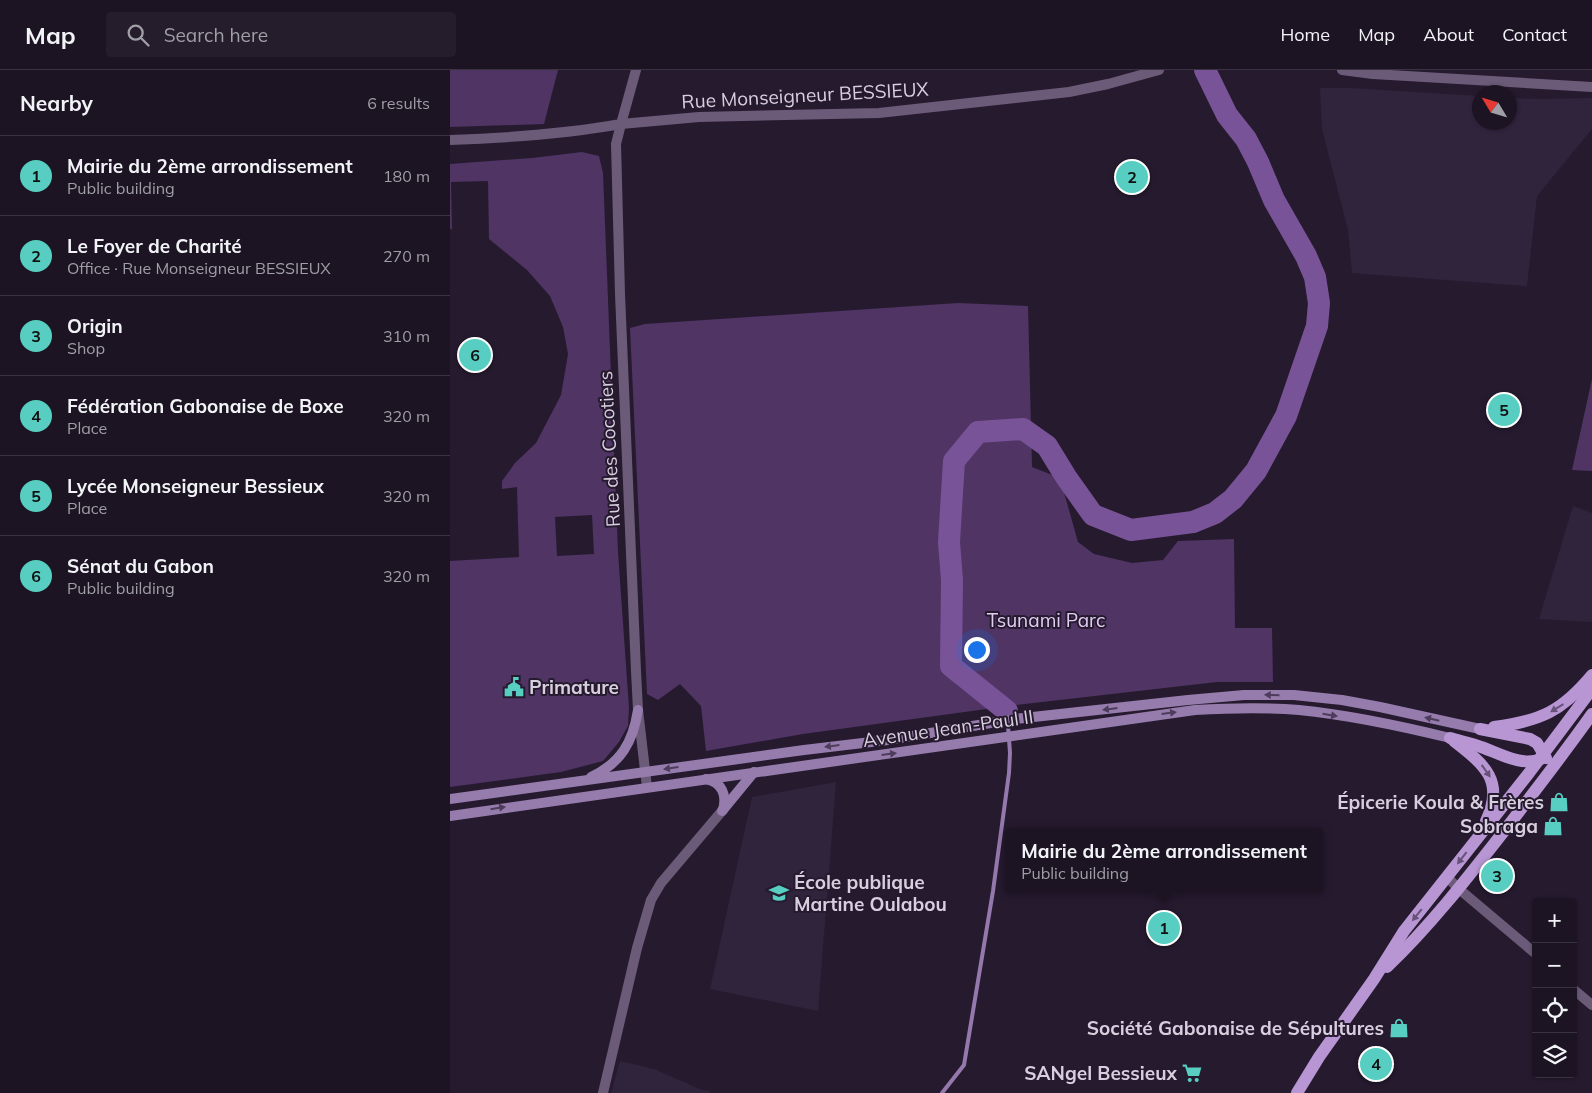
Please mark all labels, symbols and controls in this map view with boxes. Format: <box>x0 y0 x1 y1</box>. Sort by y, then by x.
search box <box>106 12 456 57</box>
text: Map <box>25 20 76 50</box>
icon: search <box>124 21 152 49</box>
text: Search here <box>164 23 268 47</box>
text: Home <box>1280 23 1330 46</box>
text: Map <box>1358 23 1395 46</box>
text: About <box>1423 23 1474 46</box>
text: Contact <box>1502 23 1567 46</box>
street label: Rue Monseigneur BESSIEUX <box>681 77 930 113</box>
north arrow <box>1472 85 1517 130</box>
text: Nearby <box>20 90 93 116</box>
text: 6 results <box>367 93 430 113</box>
text: Mairie du 2ème arrondissement <box>67 154 353 178</box>
pin: 2 <box>1116 158 1148 196</box>
text: 1 <box>31 166 41 186</box>
text: 180 m <box>383 166 430 186</box>
text: Public building <box>67 178 175 198</box>
text: Le Foyer de Charité <box>67 234 242 258</box>
text: 2 <box>31 246 41 266</box>
text: 270 m <box>383 246 430 266</box>
text: Office · Rue Monseigneur BESSIEUX <box>67 258 331 278</box>
text: Origin <box>67 314 123 338</box>
text: 3 <box>31 326 41 346</box>
text: 310 m <box>383 326 430 346</box>
pin: 6 <box>459 336 491 374</box>
text: Shop <box>67 338 105 358</box>
street label: Rue des Cocotiers <box>593 370 625 528</box>
pin: 5 <box>1488 391 1520 429</box>
text: Fédération Gabonaise de Boxe <box>67 394 344 418</box>
text: 4 <box>31 406 41 426</box>
text: 320 m <box>383 406 430 426</box>
text: Place <box>67 418 107 438</box>
text: Lycée Monseigneur Bessieux <box>67 474 324 498</box>
text: 5 <box>31 486 41 506</box>
text: 320 m <box>383 486 430 506</box>
text: Place <box>67 498 107 518</box>
text: Sénat du Gabon <box>67 554 214 578</box>
text: 6 <box>31 566 41 586</box>
text: 320 m <box>383 566 430 586</box>
text: Public building <box>67 578 175 598</box>
park label: Tsunami Parc <box>987 608 1105 632</box>
your location <box>964 637 990 663</box>
place label: Primature <box>529 675 619 699</box>
public building icon: Primature <box>503 676 525 698</box>
one-way arrow <box>1263 691 1279 699</box>
street label: Avenue Jean-Paul II <box>861 704 1035 752</box>
one-way arrow <box>1550 704 1563 713</box>
one-way arrow <box>1102 705 1118 713</box>
one-way arrow <box>1161 709 1177 717</box>
one-way arrow <box>1323 711 1339 719</box>
one-way arrow <box>1423 714 1439 722</box>
one-way arrow <box>823 742 839 750</box>
one-way arrow <box>881 750 897 758</box>
one-way arrow <box>1481 764 1491 778</box>
one-way arrow <box>662 765 678 773</box>
place label: Épicerie Koula & Frères <box>1337 790 1544 814</box>
shop icon: Épicerie Koula & Frères <box>1548 791 1570 813</box>
one-way arrow <box>491 804 507 812</box>
place label: Sobraga <box>1460 814 1538 838</box>
shop icon: Sobraga <box>1542 815 1564 837</box>
popup <box>1005 828 1323 893</box>
text: Mairie du 2ème arrondissement <box>1021 839 1307 863</box>
one-way arrow <box>1457 851 1467 865</box>
pin: 3 <box>1481 857 1513 895</box>
text: Public building <box>1021 863 1129 883</box>
place label: École publique Martine Oulabou <box>794 870 947 916</box>
school or university icon: École publique Martine Oulabou <box>768 882 790 904</box>
map controls <box>1532 898 1577 1078</box>
button: + <box>1532 898 1577 943</box>
one-way arrow <box>1411 908 1422 921</box>
pin: 1 <box>1148 909 1180 947</box>
button: − <box>1532 943 1577 988</box>
button: locate <box>1532 988 1577 1033</box>
place label: Société Gabonaise de Sépultures <box>1087 1016 1384 1040</box>
shop icon: Société Gabonaise de Sépultures <box>1388 1017 1410 1039</box>
button: layers <box>1532 1033 1577 1078</box>
pin: 4 <box>1360 1045 1392 1083</box>
place label: SANgel Bessieux <box>1024 1061 1178 1085</box>
supermarket icon: SANgel Bessieux <box>1181 1062 1203 1084</box>

